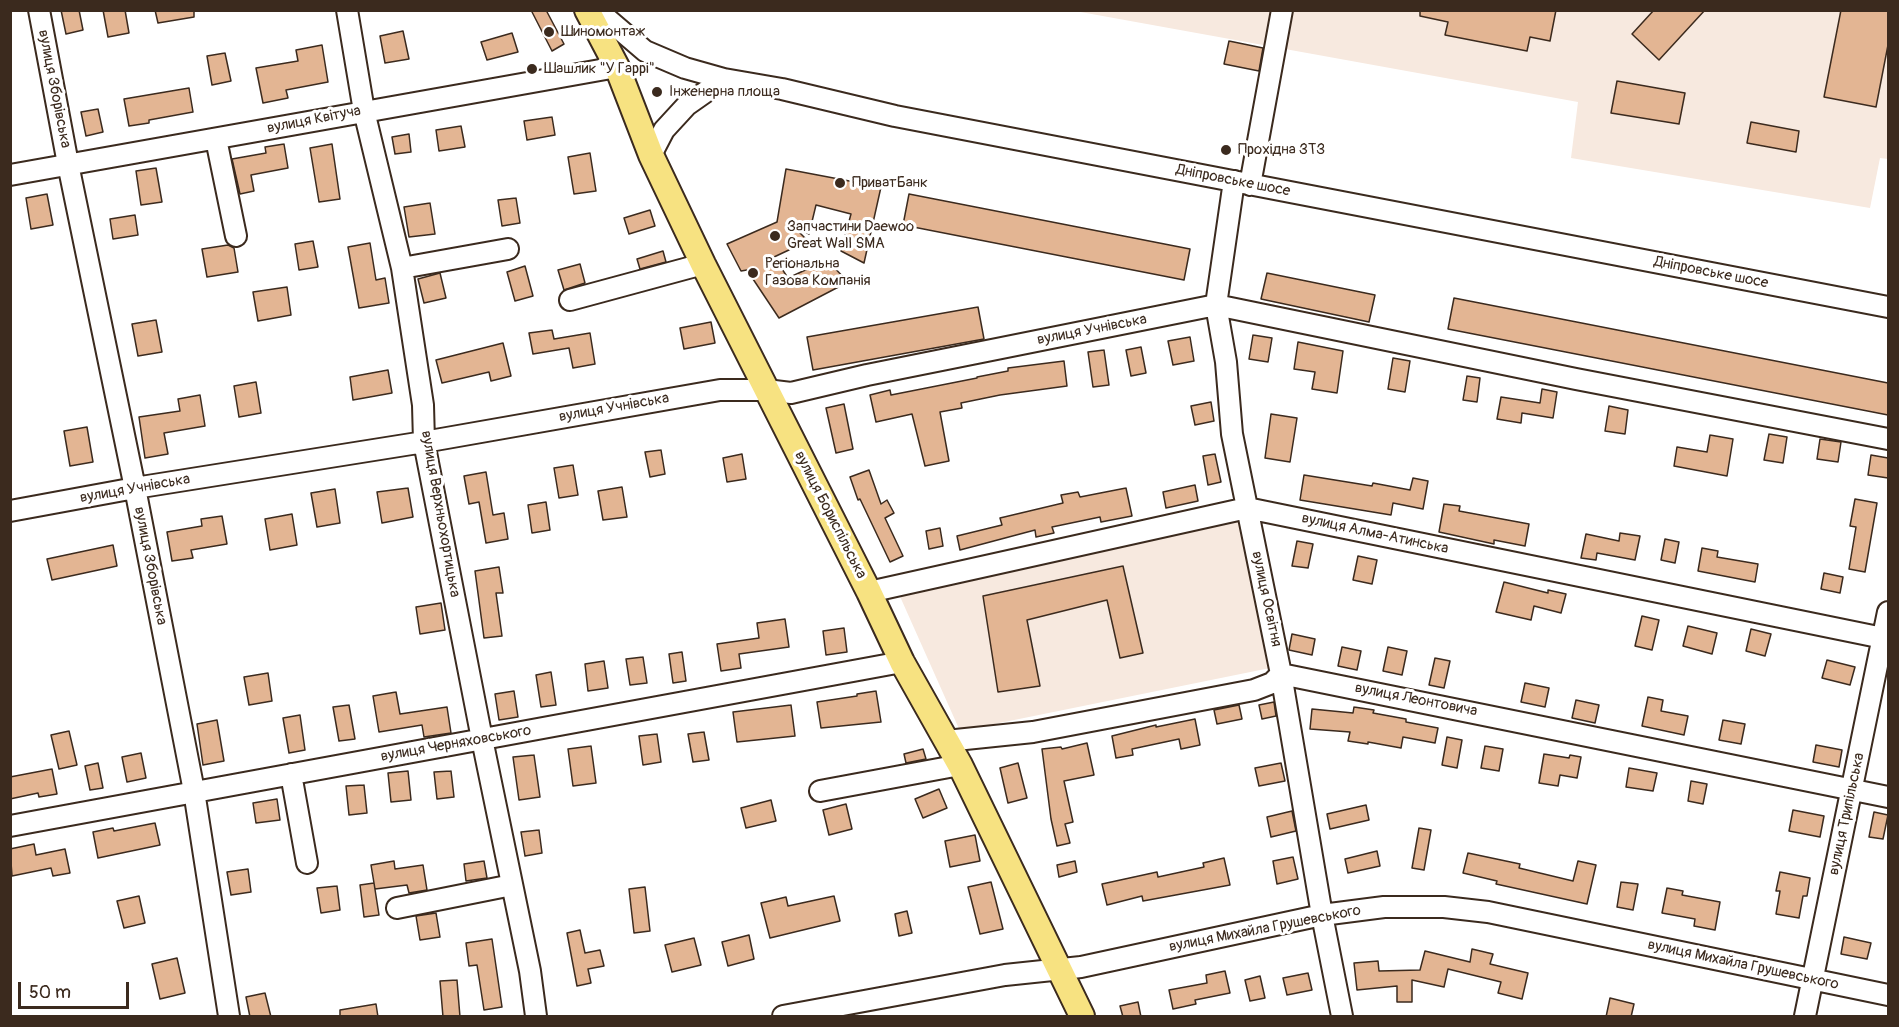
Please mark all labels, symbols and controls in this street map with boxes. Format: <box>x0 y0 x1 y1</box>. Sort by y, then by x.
place label: Шиномонтаж <box>561 23 645 41</box>
marker: Шиномонтаж <box>542 25 556 39</box>
street label: вулиця Зборівська <box>34 28 74 150</box>
place label: Шашлик "У Гаррі" <box>544 60 655 78</box>
marker: Шашлик "У Гаррі" <box>525 62 539 76</box>
place label: Інженерна площа <box>669 83 780 101</box>
marker: Інженерна площа <box>650 85 664 99</box>
street label: вулиця Квітуча <box>266 102 362 138</box>
place label: Прохідна ЗТЗ <box>1238 141 1325 159</box>
marker: Прохідна ЗТЗ <box>1219 143 1233 157</box>
street label: Дніпровське шосе <box>1174 161 1292 201</box>
place label: ПриватБанк <box>852 174 928 192</box>
marker: ПриватБанк <box>833 176 847 190</box>
place label: Запчастини Daewoo Great Wall SMA <box>787 218 914 253</box>
marker: Запчастини Daewoo Great Wall SMA <box>768 229 782 243</box>
street label: Дніпровське шосе <box>1652 253 1770 293</box>
place label: Регіональна Газова Компанія <box>765 255 870 290</box>
marker: Регіональна Газова Компанія <box>746 266 760 280</box>
street label: вулиця Учнівська <box>1036 311 1148 349</box>
street label: вулиця Учнівська <box>558 389 670 427</box>
street label: вулиця Верхньохортицька <box>416 429 464 599</box>
street label: вулиця Бориспільська <box>790 448 870 582</box>
street label: вулиця Учнівська <box>79 470 191 508</box>
street label: вулиця Зборівська <box>130 505 170 627</box>
street label: вулиця Алма-Атинська <box>1300 510 1450 558</box>
street label: вулиця Освітня <box>1247 550 1285 648</box>
street label: вулиця Леонтовича <box>1353 679 1479 721</box>
street label: вулиця Черняховського <box>379 722 533 766</box>
street label: вулиця Трипільська <box>1825 751 1869 877</box>
street label: вулиця Михайла Грушевського <box>1168 902 1362 956</box>
street label: вулиця Михайла Грушевського <box>1646 936 1840 994</box>
scale bar <box>21 970 132 1008</box>
text: 50 m <box>29 981 71 1004</box>

